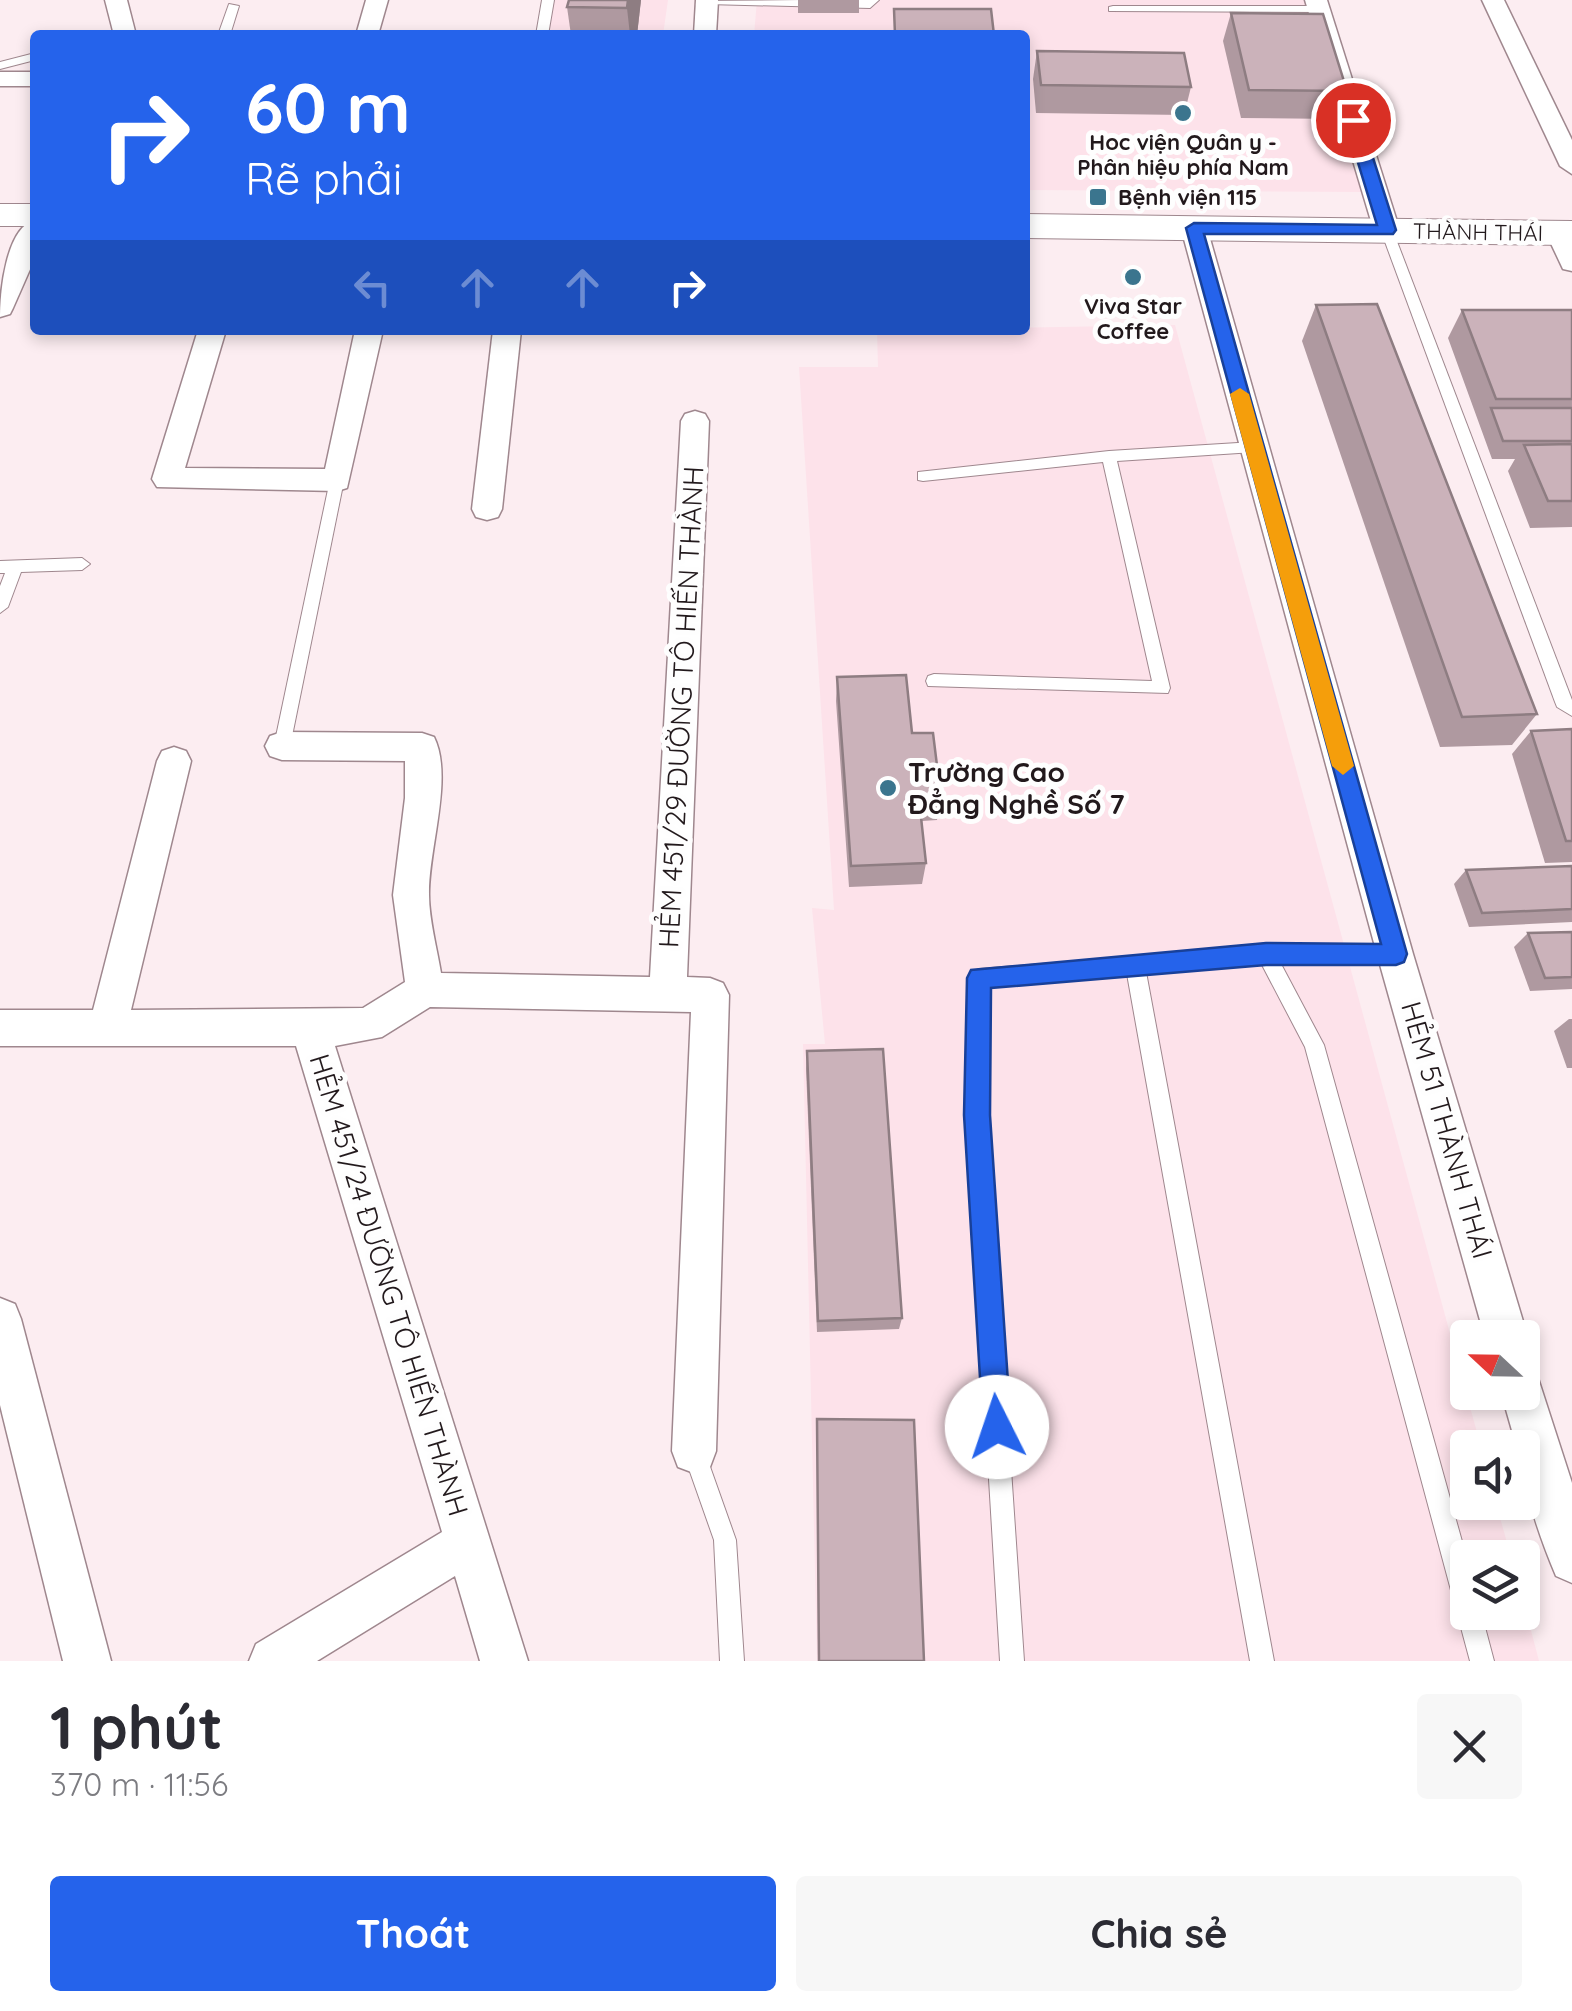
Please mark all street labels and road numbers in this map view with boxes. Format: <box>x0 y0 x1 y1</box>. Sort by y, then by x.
street label: THÀNH THÁI <box>1413 217 1543 247</box>
street label: HẺM 451/29 ĐƯỜNG TÔ HIẾN THÀNH <box>650 465 711 949</box>
street label: HẺM 51 THÀNH THÁI <box>1394 997 1501 1262</box>
street label: HẺM 451/24 ĐƯỜNG TÔ HIẾN THÀNH <box>302 1050 477 1520</box>

